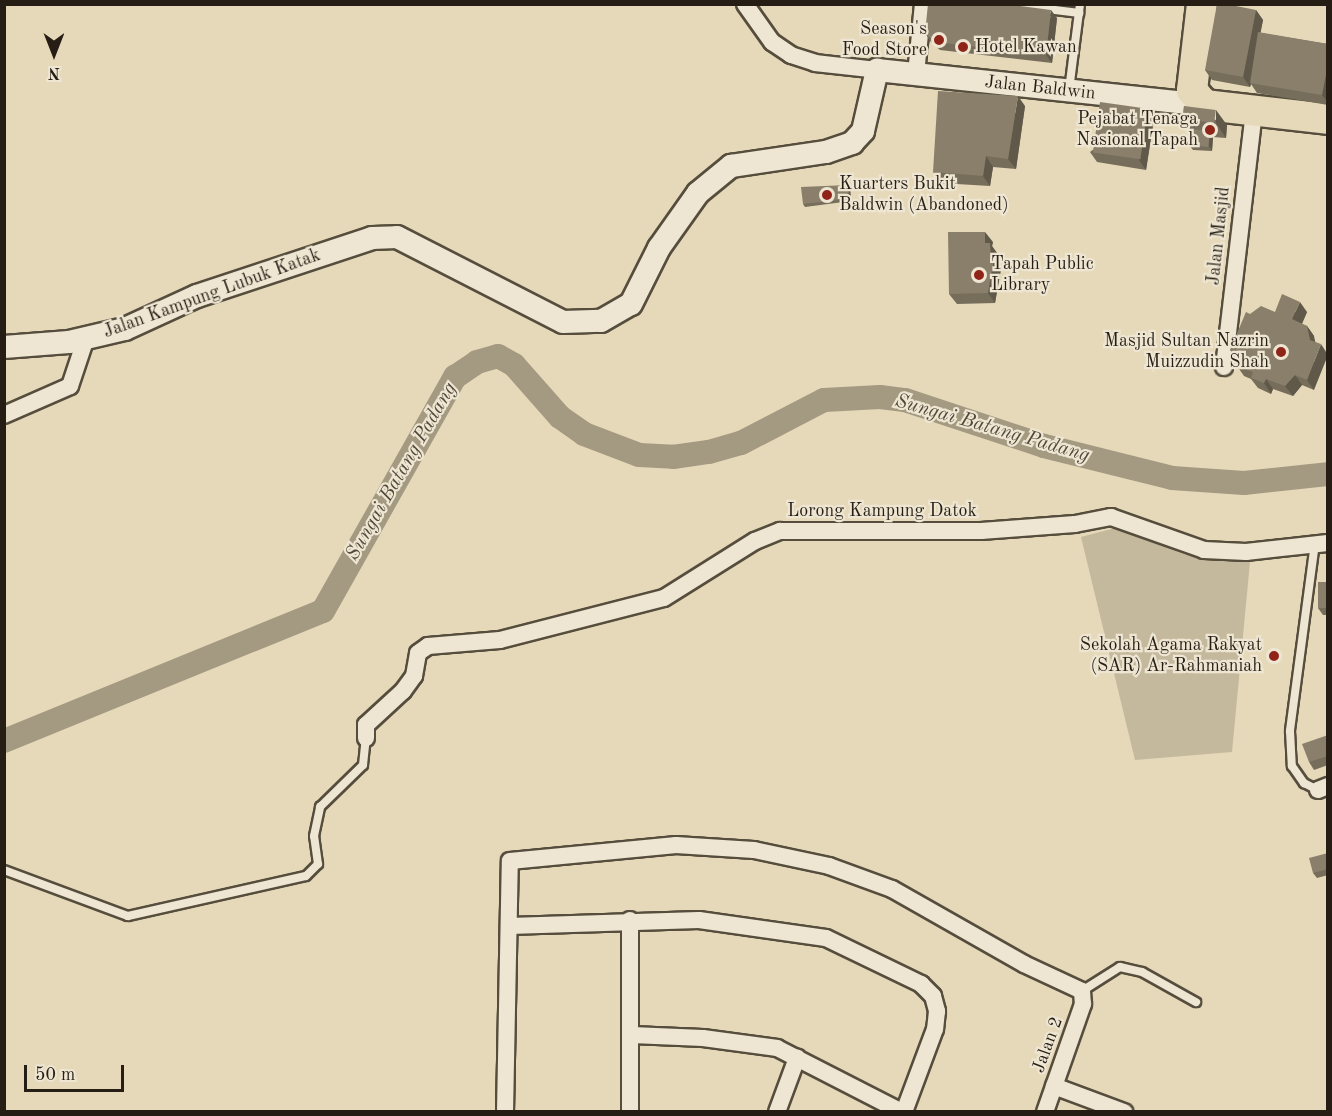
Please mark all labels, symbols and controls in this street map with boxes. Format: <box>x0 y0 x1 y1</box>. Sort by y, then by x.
place label: Season's Food Store <box>842 19 927 62</box>
north arrow <box>24 24 84 84</box>
marker: Season's Food Store <box>932 33 946 47</box>
place label: Hotel Kawan <box>975 36 1077 58</box>
marker: Hotel Kawan <box>956 40 970 54</box>
text: N <box>48 64 60 80</box>
street label: Jalan Baldwin <box>984 71 1096 105</box>
place label: Pejabat Tenaga Nasional Tapah <box>1076 109 1198 152</box>
marker: Pejabat Tenaga Nasional Tapah <box>1203 123 1217 137</box>
place label: Kuarters Bukit Baldwin (Abandoned) <box>839 174 1009 216</box>
street label: Jalan Masjid <box>1203 186 1235 286</box>
marker: Kuarters Bukit Baldwin (Abandoned) <box>820 188 834 202</box>
street label: Jalan Kampung Lubuk Katak <box>101 245 323 343</box>
place label: Tapah Public Library <box>991 254 1093 296</box>
marker: Tapah Public Library <box>972 268 986 282</box>
place label: Masjid Sultan Nazrin Muizzudin Shah <box>1104 331 1269 374</box>
marker: Masjid Sultan Nazrin Muizzudin Shah <box>1274 345 1288 359</box>
water label: Sungai Batang Padang <box>341 379 463 565</box>
water label: Sungai Batang Padang <box>892 390 1092 468</box>
street label: Lorong Kampung Datok <box>787 500 977 522</box>
place label: Sekolah Agama Rakyat (SAR) Ar-Rahmaniah <box>1080 635 1262 678</box>
marker: Sekolah Agama Rakyat (SAR) Ar-Rahmaniah <box>1267 649 1281 663</box>
street label: Jalan 2 <box>1028 1014 1068 1076</box>
scale bar <box>27 1053 128 1091</box>
text: 50 m <box>35 1066 75 1084</box>

